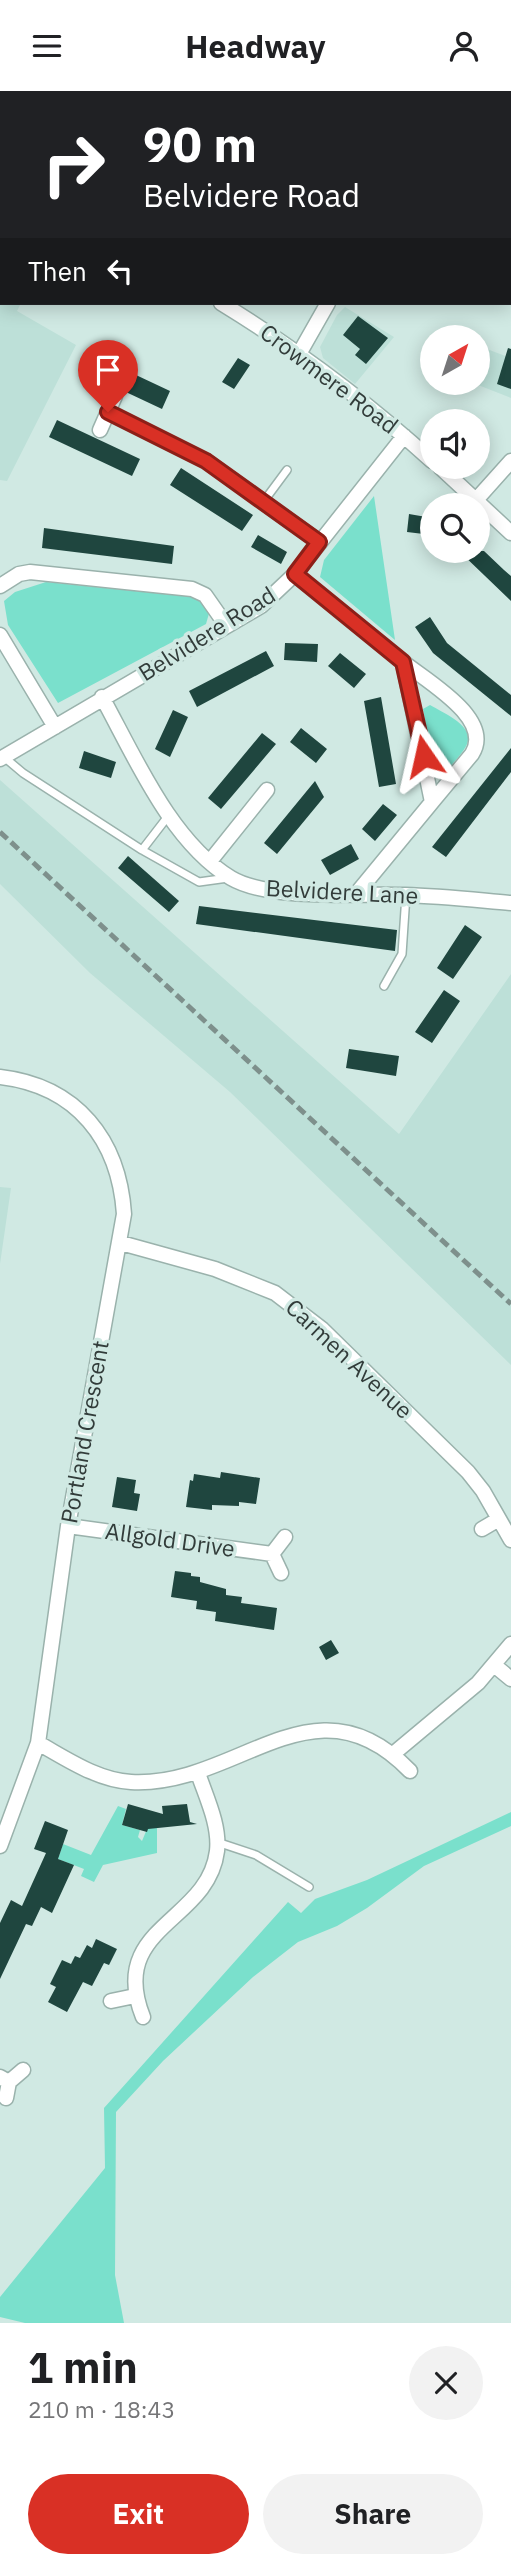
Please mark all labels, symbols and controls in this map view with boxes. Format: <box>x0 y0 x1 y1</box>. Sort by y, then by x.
text: Headway <box>185 25 326 67</box>
icon: menu <box>28 27 66 65</box>
icon: person <box>445 27 483 65</box>
text: 90 m <box>143 112 257 175</box>
icon: right <box>28 119 119 210</box>
text: Belvidere Road <box>143 174 360 216</box>
icon: left <box>101 252 139 290</box>
text: Then <box>28 254 87 288</box>
street label: Crowmere Road <box>255 317 405 440</box>
north arrow <box>420 325 490 395</box>
map controls <box>420 325 490 563</box>
pin <box>78 340 138 412</box>
icon: arrive <box>89 351 127 389</box>
button: sound <box>420 409 490 479</box>
button: search <box>420 493 490 563</box>
street label: Belvidere Road <box>132 579 281 687</box>
position arrow <box>387 719 461 793</box>
street label: Belvidere Lane <box>265 872 419 910</box>
street label: Carmen Avenue <box>280 1292 420 1425</box>
street label: Portland Crescent <box>53 1338 115 1526</box>
street label: Allgold Drive <box>103 1515 237 1563</box>
text: 1 min <box>28 2340 138 2395</box>
button: close <box>409 2346 483 2420</box>
text: 210 m · 18:43 <box>28 2394 175 2424</box>
button: Exit <box>28 2474 249 2554</box>
button: Share <box>263 2474 483 2554</box>

